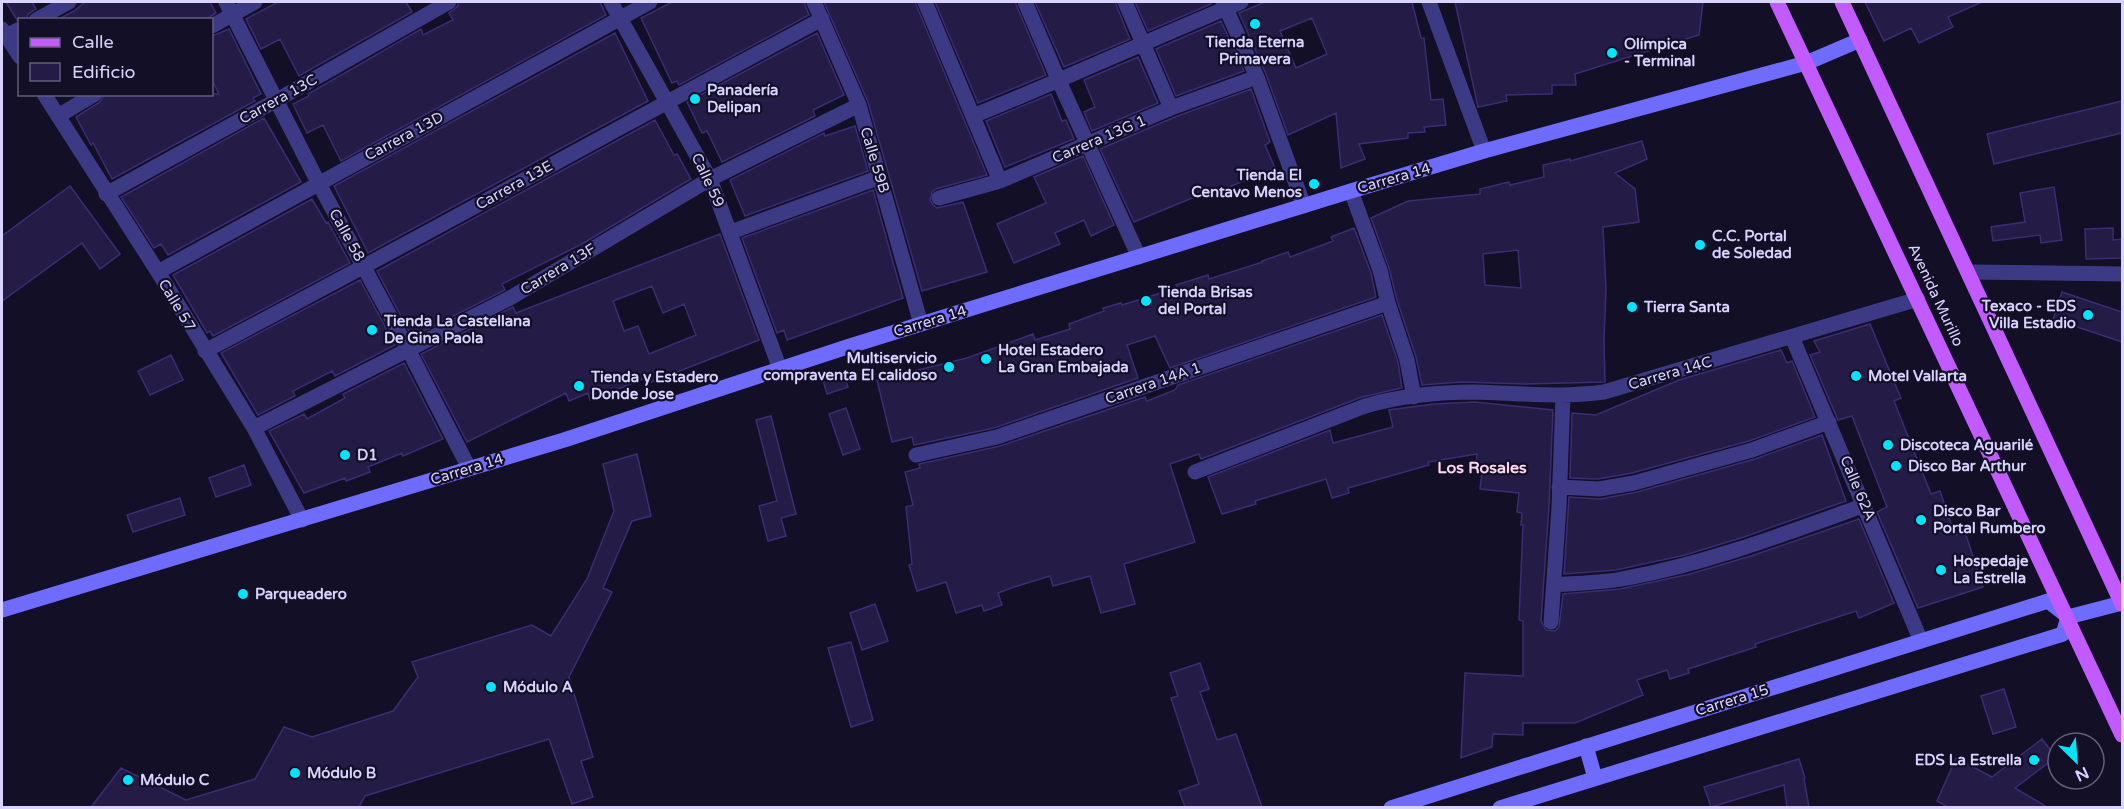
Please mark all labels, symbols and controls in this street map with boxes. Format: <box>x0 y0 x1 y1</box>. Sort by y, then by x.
marker: Tienda Eterna Primavera <box>1248 17 1262 31</box>
legend <box>18 18 213 96</box>
text: Calle <box>72 31 114 53</box>
place label: Tienda Eterna Primavera <box>1205 33 1304 68</box>
place label: Olímpica - Terminal <box>1624 35 1695 70</box>
marker: Olímpica - Terminal <box>1605 46 1619 60</box>
text: Edificio <box>72 61 136 83</box>
street label: Carrera 13C <box>236 70 320 128</box>
place label: Panadería Delipan <box>707 81 779 117</box>
marker: Panadería Delipan <box>688 92 702 106</box>
street label: Carrera 13D <box>361 108 447 164</box>
street label: Carrera 13G 1 <box>1049 111 1149 167</box>
street label: Calle 59B <box>856 125 894 195</box>
street label: Calle 59 <box>688 150 728 210</box>
street label: Carrera 13E <box>472 156 556 214</box>
street label: Carrera 14 <box>1355 159 1433 197</box>
place label: Tienda El Centavo Menos <box>1191 166 1302 201</box>
marker: Tienda El Centavo Menos <box>1307 177 1321 191</box>
street label: Calle 58 <box>325 205 369 265</box>
place label: C.C. Portal de Soledad <box>1712 227 1792 262</box>
marker: C.C. Portal de Soledad <box>1693 238 1707 252</box>
street label: Carrera 13F <box>517 239 599 299</box>
street label: Avenida Murillo <box>1904 241 1968 349</box>
street label: Calle 57 <box>154 276 200 334</box>
place label: Tienda Brisas del Portal <box>1157 283 1253 318</box>
marker: Tienda Brisas del Portal <box>1139 294 1153 308</box>
place label: Texaco - EDS Villa Estadio <box>1981 297 2076 332</box>
place label: Tierra Santa <box>1643 298 1730 316</box>
marker: Tierra Santa <box>1625 300 1639 314</box>
street label: Carrera 14 <box>891 301 969 341</box>
marker: Texaco - EDS Villa Estadio <box>2081 308 2095 322</box>
place label: Tienda La Castellana De Gina Paola <box>383 312 531 347</box>
marker: Tienda La Castellana De Gina Paola <box>365 323 379 337</box>
place label: Hotel Estadero La Gran Embajada <box>998 341 1129 377</box>
place label: Multiservicio compraventa El calidoso <box>763 349 937 385</box>
marker: Hotel Estadero La Gran Embajada <box>979 352 993 366</box>
street label: Carrera 14C <box>1626 353 1714 393</box>
street label: Carrera 14A 1 <box>1103 358 1203 408</box>
marker: Multiservicio compraventa El calidoso <box>942 360 956 374</box>
place label: Motel Vallarta <box>1868 367 1967 385</box>
place label: Tienda y Estadero Donde Jose <box>590 368 718 403</box>
marker: Motel Vallarta <box>1849 369 1863 383</box>
marker: Tienda y Estadero Donde Jose <box>572 379 586 393</box>
place label: Discoteca Aguarilé <box>1900 436 2034 455</box>
marker: Discoteca Aguarilé <box>1881 438 1895 452</box>
place label: D1 <box>357 446 378 464</box>
marker: D1 <box>338 448 352 462</box>
street label: Carrera 14 <box>428 449 506 489</box>
street label: Calle 62A <box>1836 453 1880 523</box>
place label: Disco Bar Arthur <box>1908 457 2026 475</box>
district label: Los Rosales <box>1437 458 1527 478</box>
marker: Disco Bar Arthur <box>1889 459 1903 473</box>
place label: Disco Bar Portal Rumbero <box>1933 502 2046 537</box>
marker: Disco Bar Portal Rumbero <box>1914 513 1928 527</box>
place label: Hospedaje La Estrella <box>1953 552 2029 587</box>
marker: Hospedaje La Estrella <box>1934 563 1948 577</box>
place label: Parqueadero <box>255 585 347 604</box>
marker: Parqueadero <box>236 587 250 601</box>
place label: Módulo A <box>503 678 573 696</box>
marker: Módulo A <box>484 680 498 694</box>
street label: Carrera 15 <box>1693 680 1771 720</box>
north arrow <box>2046 731 2106 791</box>
place label: EDS La Estrella <box>1915 751 2022 769</box>
marker: EDS La Estrella <box>2027 753 2041 767</box>
text: N <box>2072 762 2092 785</box>
place label: Módulo B <box>307 764 376 782</box>
marker: Módulo B <box>288 766 302 780</box>
place label: Módulo C <box>140 771 210 789</box>
marker: Módulo C <box>121 773 135 787</box>

